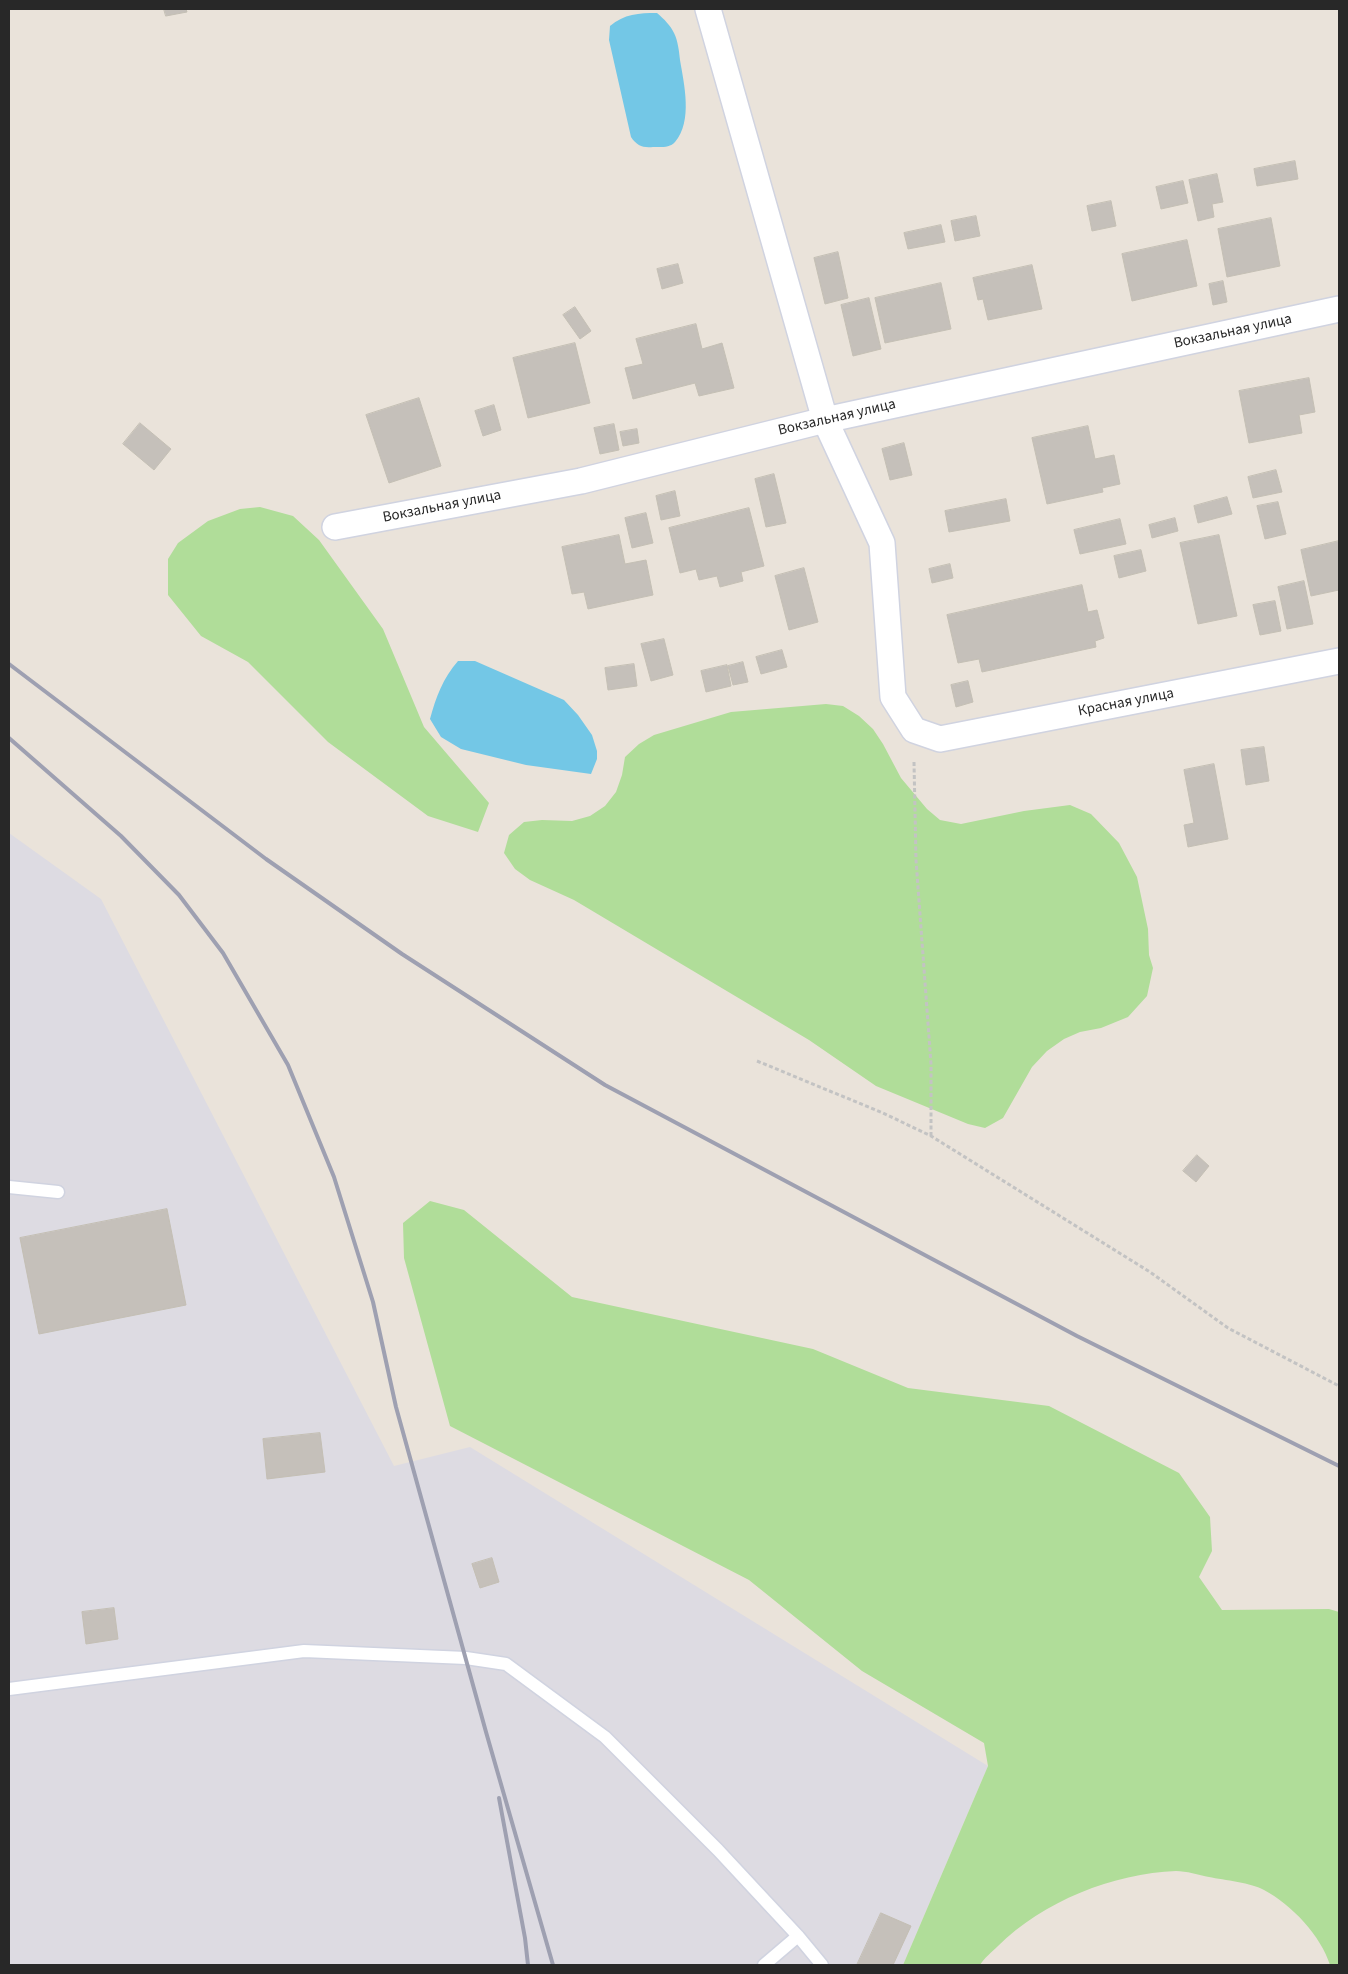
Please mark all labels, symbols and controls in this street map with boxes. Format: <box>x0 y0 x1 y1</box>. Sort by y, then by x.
street label: Вокзальная улица <box>1172 311 1294 353</box>
street label: Вокзальная улица <box>776 396 898 440</box>
street label: Вокзальная улица <box>381 487 503 527</box>
street label: Красная улица <box>1077 685 1175 721</box>

